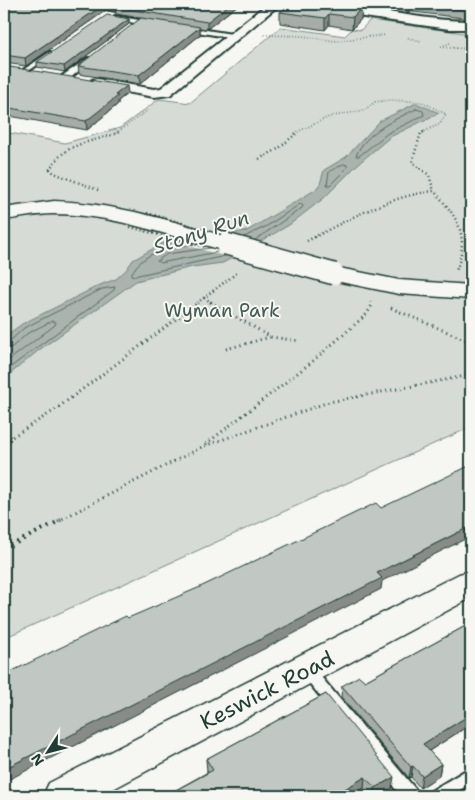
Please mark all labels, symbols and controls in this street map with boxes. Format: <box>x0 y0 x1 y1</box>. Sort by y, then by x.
water label: Stony Run <box>150 204 252 260</box>
park label: Wyman Park <box>164 298 280 323</box>
street label: Keswick Road <box>195 644 339 736</box>
north arrow <box>22 728 72 778</box>
text: N <box>27 750 48 769</box>

